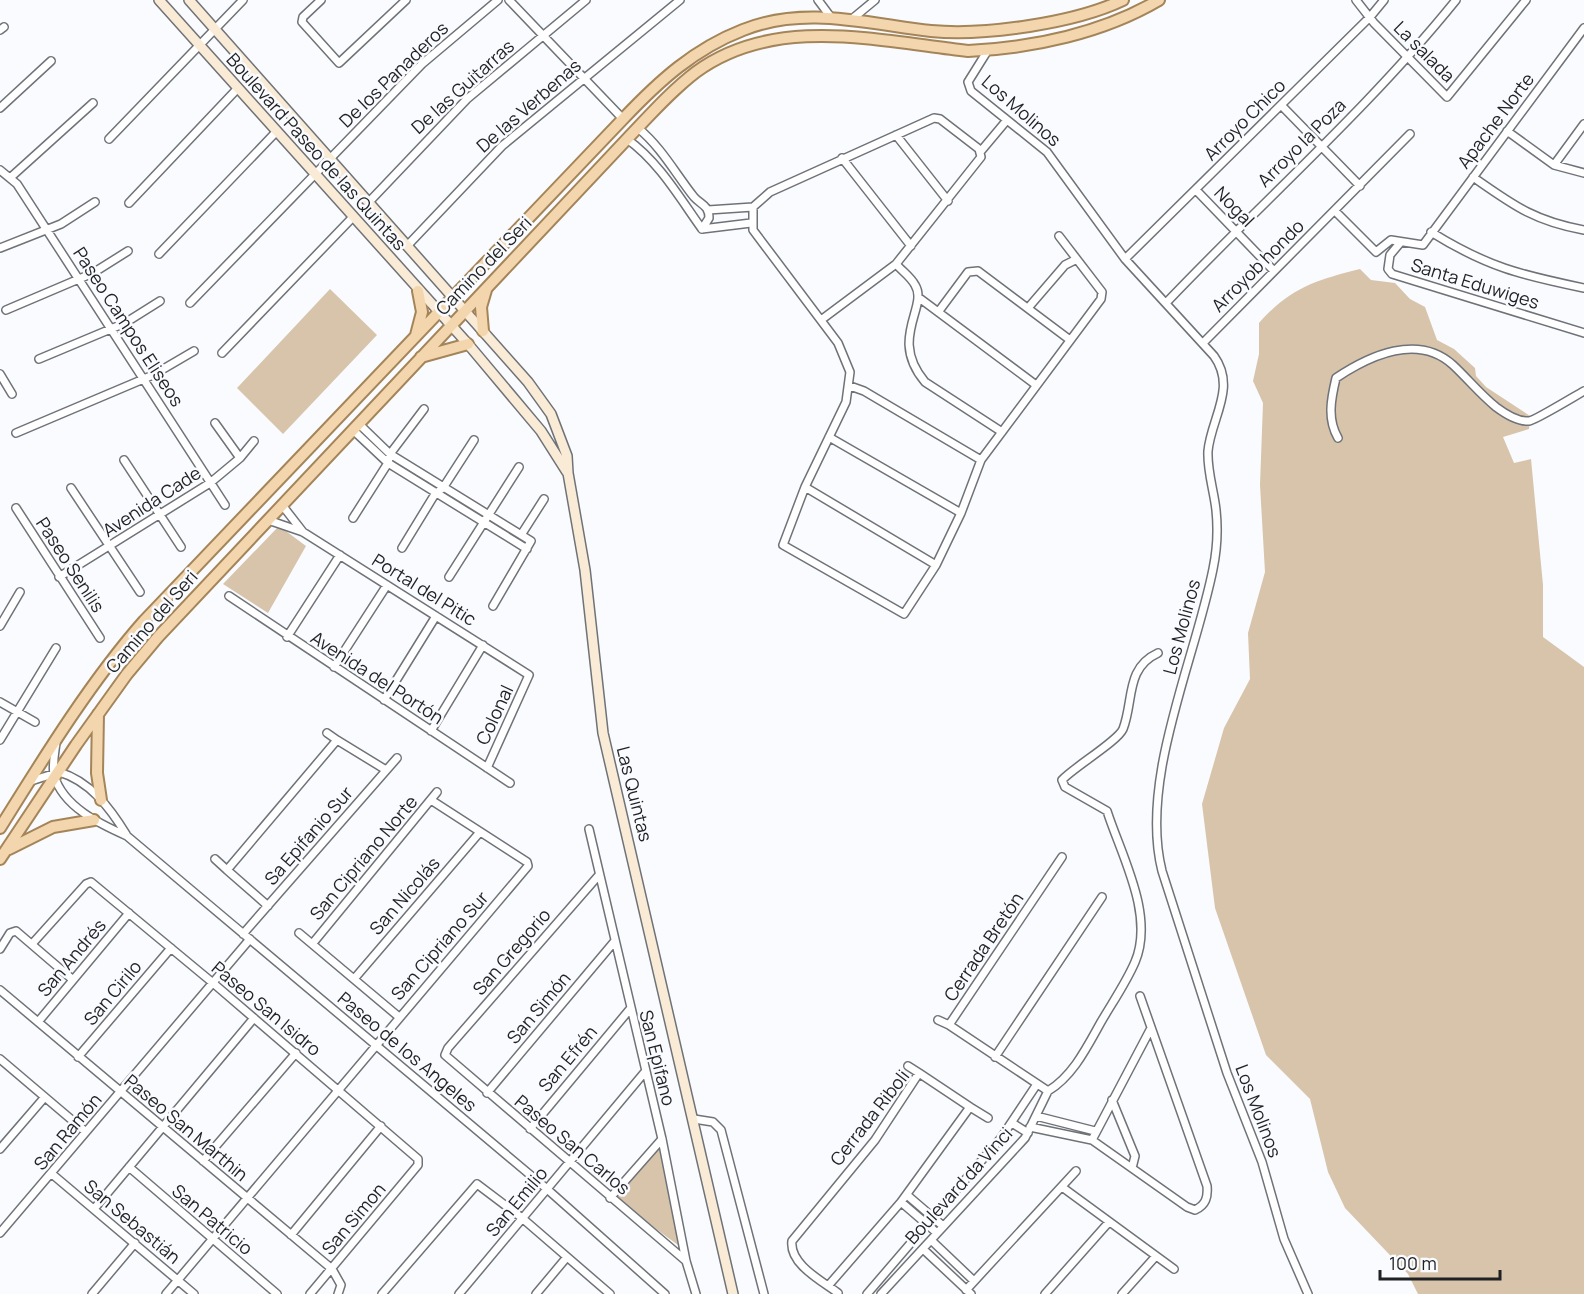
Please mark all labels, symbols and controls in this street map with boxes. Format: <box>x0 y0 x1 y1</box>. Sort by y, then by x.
street label: De los Panaderos <box>334 16 453 132</box>
street label: La salada <box>1389 16 1460 87</box>
street label: De las Guitarras <box>406 34 519 139</box>
street label: Boulevard Paseo de las Quintas <box>222 47 412 255</box>
street label: De las Verbenas <box>471 53 586 157</box>
street label: Apache Norte <box>1451 68 1539 173</box>
street label: Los Molinos <box>977 69 1066 151</box>
street label: Arroyo Chico <box>1198 73 1290 165</box>
street label: Arroyo la Poza <box>1252 93 1351 192</box>
street label: Nogal <box>1209 181 1260 232</box>
street label: Camino del Seri <box>430 211 537 320</box>
street label: Arroyob hondo <box>1206 214 1309 317</box>
street label: Paseo Campos Eliseos <box>68 242 189 411</box>
street label: Santa Eduwiges <box>1408 252 1542 314</box>
street label: Avenida Cade <box>98 460 205 542</box>
street label: Paseo Senilis <box>31 512 111 617</box>
street label: Portal del Pitic <box>368 548 481 631</box>
street label: Camino del Seri <box>100 565 202 678</box>
street label: Los Molinos <box>1157 576 1205 677</box>
street label: Avenida del Portón <box>306 625 449 729</box>
street label: Colonal <box>470 681 518 748</box>
street label: Las Quintas <box>612 744 658 844</box>
street label: Sa Epifanio Sur <box>259 781 358 890</box>
street label: San Cipriano Norte <box>304 790 422 925</box>
street label: San Nicolás <box>364 851 445 939</box>
street label: San Cipriano Sur <box>385 885 494 1005</box>
street label: Cerrada Bretón <box>938 887 1028 1006</box>
street label: San Gregorio <box>467 903 556 1000</box>
street label: San Andrés <box>32 913 111 1001</box>
street label: San Cirilo <box>78 955 147 1030</box>
street label: Paseo San Isidro <box>207 955 326 1061</box>
street label: San Simón <box>501 966 575 1048</box>
street label: Paseo de los Angeles <box>333 986 482 1117</box>
street label: San Epifano <box>634 1007 681 1108</box>
street label: San Efrén <box>533 1020 602 1097</box>
street label: Los Molinos <box>1230 1061 1288 1161</box>
street label: Cerrada Riboli <box>824 1064 914 1170</box>
street label: Paseo San Marthin <box>120 1068 254 1186</box>
street label: San Ramón <box>28 1088 106 1175</box>
street label: Paseo San Carlos <box>510 1089 635 1200</box>
street label: Boulevard da Vinci <box>899 1122 1017 1249</box>
street label: San Emilio <box>480 1161 552 1241</box>
street label: San Sebastián <box>79 1174 186 1269</box>
street label: San Simon <box>316 1177 390 1259</box>
street label: San Patricio <box>167 1178 258 1260</box>
scale bar <box>1380 1243 1500 1281</box>
text: 100 m <box>1389 1251 1437 1275</box>

